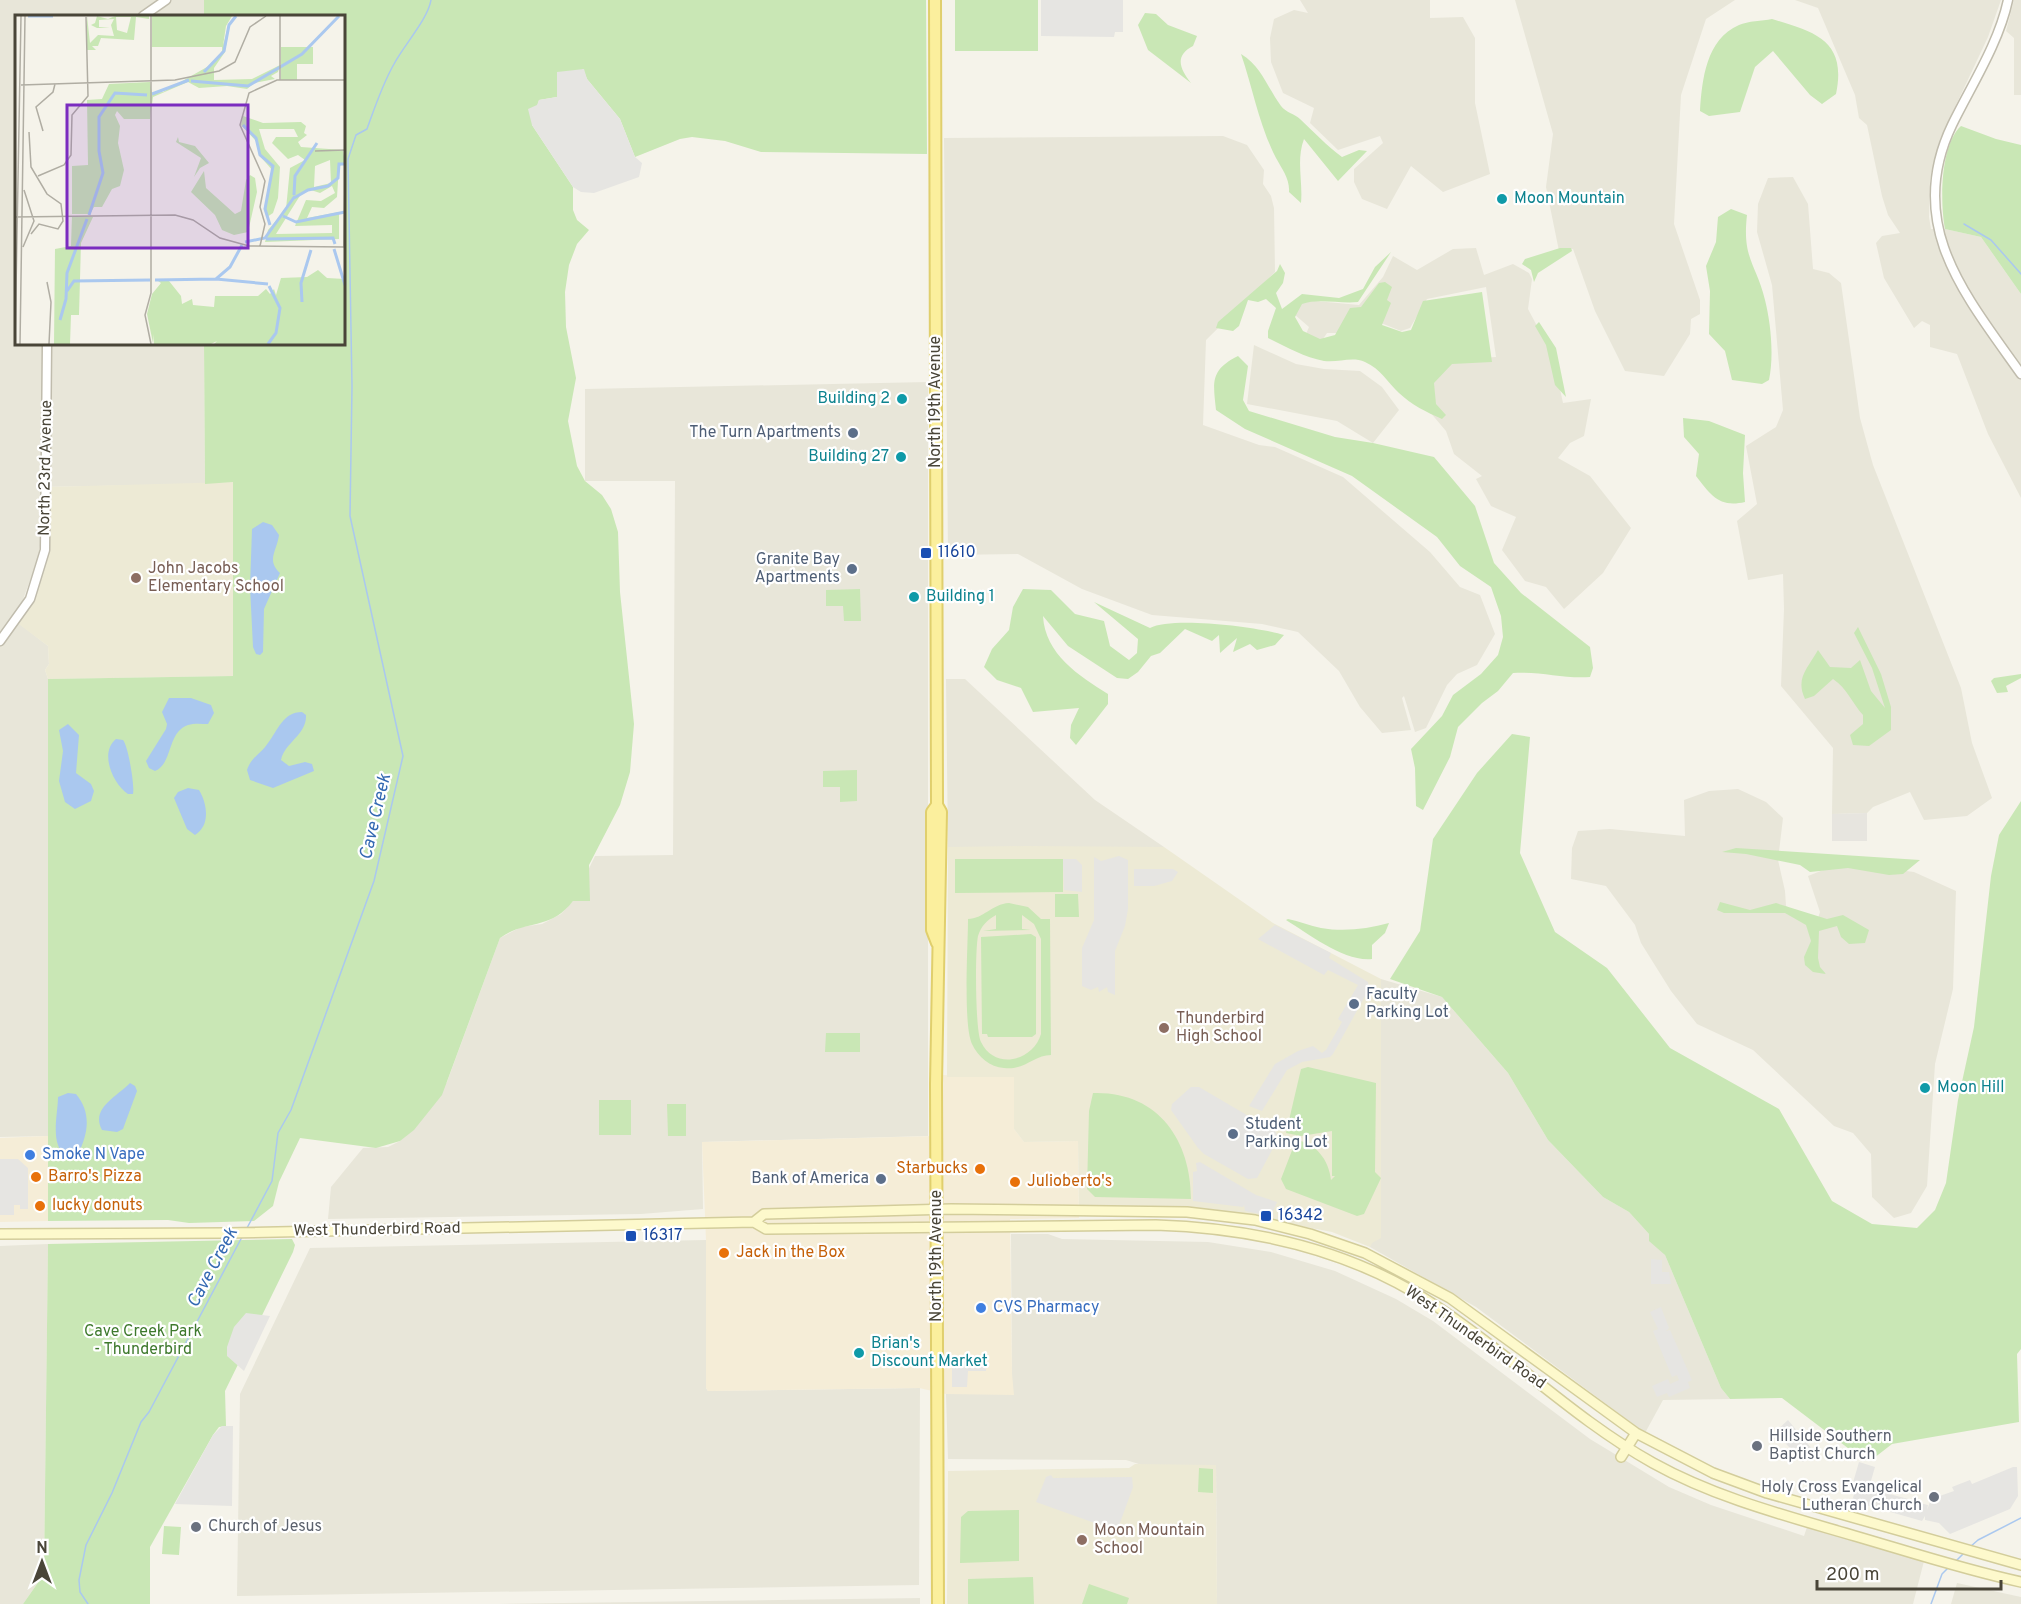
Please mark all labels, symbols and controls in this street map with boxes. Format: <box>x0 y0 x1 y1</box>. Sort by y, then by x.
inset map <box>15 15 345 345</box>
place label: Moon Mountain <box>1514 189 1625 209</box>
marker: Moon Mountain <box>1495 192 1509 206</box>
street label: North 19th Avenue <box>926 336 946 468</box>
place label: Building 2 <box>817 389 890 409</box>
marker: Building 2 <box>895 392 909 406</box>
street label: North 23rd Avenue <box>35 400 57 536</box>
place label: The Turn Apartments <box>689 423 841 443</box>
marker: The Turn Apartments <box>846 426 860 440</box>
place label: Building 27 <box>808 447 889 467</box>
marker: Building 27 <box>894 450 908 464</box>
place label: 11610 <box>938 543 976 563</box>
marker: 11610 <box>919 546 933 560</box>
place label: Granite Bay Apartments <box>755 550 840 588</box>
place label: John Jacobs Elementary School <box>148 559 284 597</box>
marker: Granite Bay Apartments <box>845 562 859 576</box>
marker: John Jacobs Elementary School <box>129 571 143 585</box>
place label: Building 1 <box>926 587 995 607</box>
marker: Building 1 <box>907 590 921 604</box>
water label: Cave Creek <box>355 771 397 862</box>
place label: Faculty Parking Lot <box>1366 985 1449 1023</box>
marker: Faculty Parking Lot <box>1347 997 1361 1011</box>
place label: Thunderbird High School <box>1176 1009 1264 1047</box>
marker: Thunderbird High School <box>1157 1021 1171 1035</box>
place label: Moon Hill <box>1937 1078 2004 1098</box>
marker: Moon Hill <box>1918 1081 1932 1095</box>
place label: Student Parking Lot <box>1245 1115 1328 1153</box>
marker: Student Parking Lot <box>1226 1127 1240 1141</box>
place label: Smoke N Vape <box>42 1145 145 1165</box>
marker: Smoke N Vape <box>23 1148 37 1162</box>
place label: Starbucks <box>896 1159 968 1179</box>
marker: Starbucks <box>973 1162 987 1176</box>
place label: Barro's Pizza <box>48 1167 142 1187</box>
place label: Bank of America <box>751 1169 869 1189</box>
marker: Barro's Pizza <box>29 1170 43 1184</box>
marker: Bank of America <box>874 1172 888 1186</box>
place label: Julioberto's <box>1027 1172 1112 1192</box>
marker: Julioberto's <box>1008 1175 1022 1189</box>
street label: North 19th Avenue <box>927 1190 947 1322</box>
place label: lucky donuts <box>52 1196 143 1216</box>
marker: lucky donuts <box>33 1199 47 1213</box>
place label: 16342 <box>1278 1206 1323 1226</box>
marker: 16342 <box>1259 1209 1273 1223</box>
street label: West Thunderbird Road <box>293 1219 461 1241</box>
water label: Cave Creek <box>182 1223 244 1312</box>
place label: 16317 <box>643 1226 682 1246</box>
marker: 16317 <box>624 1229 638 1243</box>
place label: Jack in the Box <box>736 1243 845 1263</box>
marker: Jack in the Box <box>717 1246 731 1260</box>
street label: West Thunderbird Road <box>1401 1282 1549 1394</box>
place label: CVS Pharmacy <box>993 1298 1099 1318</box>
marker: CVS Pharmacy <box>974 1301 988 1315</box>
park label: Cave Creek Park - Thunderbird <box>84 1322 202 1360</box>
place label: Brian's Discount Market <box>871 1334 988 1372</box>
marker: Brian's Discount Market <box>852 1346 866 1360</box>
place label: Hillside Southern Baptist Church <box>1769 1427 1892 1465</box>
marker: Hillside Southern Baptist Church <box>1750 1439 1764 1453</box>
place label: Holy Cross Evangelical Lutheran Church <box>1761 1478 1922 1516</box>
marker: Holy Cross Evangelical Lutheran Church <box>1927 1490 1941 1504</box>
place label: Church of Jesus <box>208 1517 322 1537</box>
marker: Church of Jesus <box>189 1520 203 1534</box>
place label: Moon Mountain School <box>1094 1521 1205 1559</box>
north arrow <box>12 1532 72 1592</box>
marker: Moon Mountain School <box>1075 1533 1089 1547</box>
text: N <box>36 1539 48 1559</box>
scale bar <box>1817 1553 2002 1591</box>
text: 200 m <box>1826 1564 1879 1587</box>

